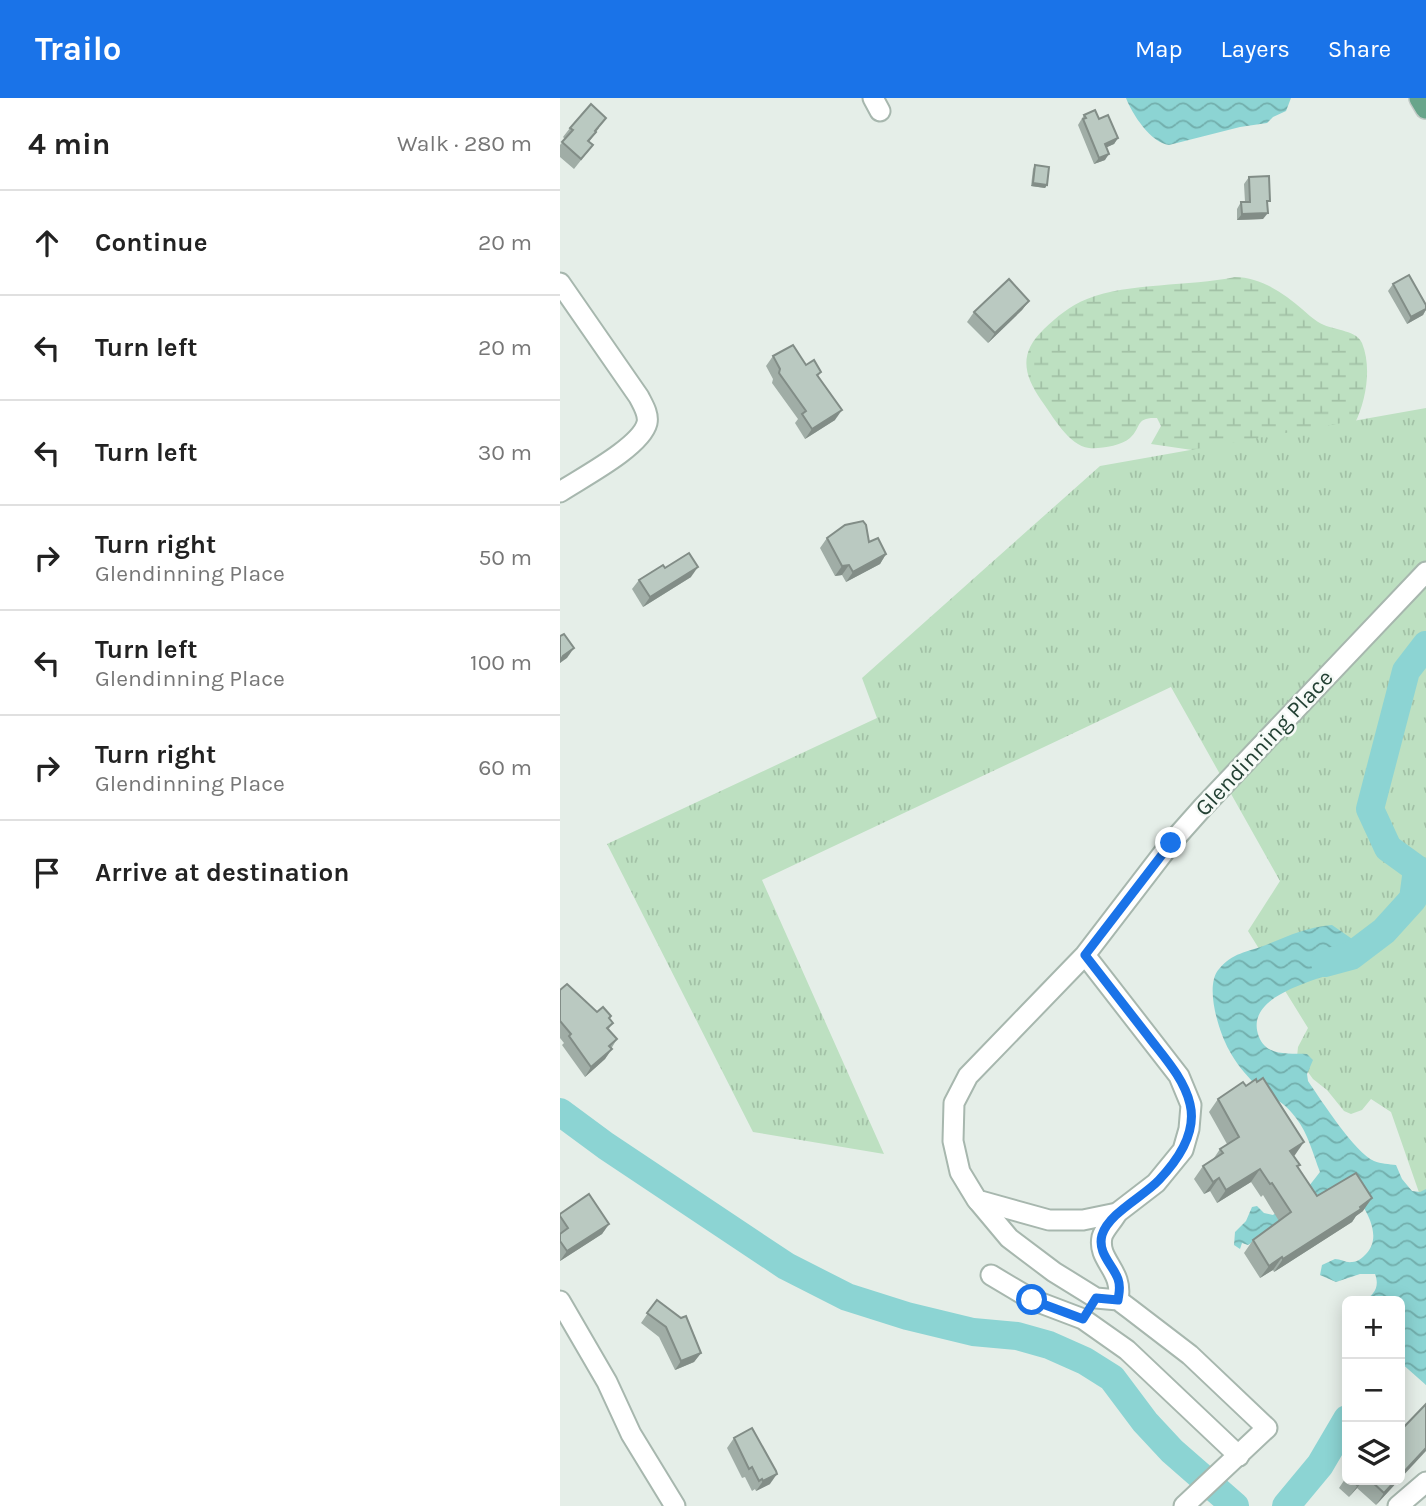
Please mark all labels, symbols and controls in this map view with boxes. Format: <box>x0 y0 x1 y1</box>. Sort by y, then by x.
text: Trailo <box>35 30 122 68</box>
text: Map <box>1135 35 1183 63</box>
text: Layers <box>1221 35 1290 63</box>
text: Share <box>1328 35 1391 63</box>
text: 4 min <box>28 126 110 162</box>
text: Walk · 280 m <box>397 130 532 157</box>
icon: ahead <box>28 224 66 262</box>
text: Continue <box>95 227 207 258</box>
text: 20 m <box>478 229 532 256</box>
icon: left <box>28 329 66 367</box>
text: Turn left <box>95 332 197 363</box>
text: 20 m <box>478 334 532 361</box>
icon: left <box>28 434 66 472</box>
text: Turn left <box>95 437 197 468</box>
text: 30 m <box>478 439 532 466</box>
text: Turn right <box>95 529 216 560</box>
icon: right <box>28 539 66 577</box>
text: 50 m <box>478 544 532 571</box>
text: Glendinning Place <box>95 560 285 587</box>
text: Turn left <box>95 634 197 665</box>
icon: left <box>28 644 66 682</box>
text: 100 m <box>470 649 532 676</box>
street label: Glendinning Place <box>1189 664 1339 822</box>
text: Glendinning Place <box>95 665 285 692</box>
text: Turn right <box>95 739 216 770</box>
icon: right <box>28 749 66 787</box>
text: 60 m <box>478 754 532 781</box>
text: Glendinning Place <box>95 770 285 797</box>
route end <box>1155 827 1186 858</box>
icon: arrive <box>28 854 66 892</box>
text: Arrive at destination <box>95 857 349 888</box>
route start <box>1016 1284 1047 1315</box>
map controls <box>1342 1296 1405 1485</box>
button: + <box>1342 1296 1405 1359</box>
button: − <box>1342 1359 1405 1422</box>
button: layers <box>1342 1422 1405 1485</box>

